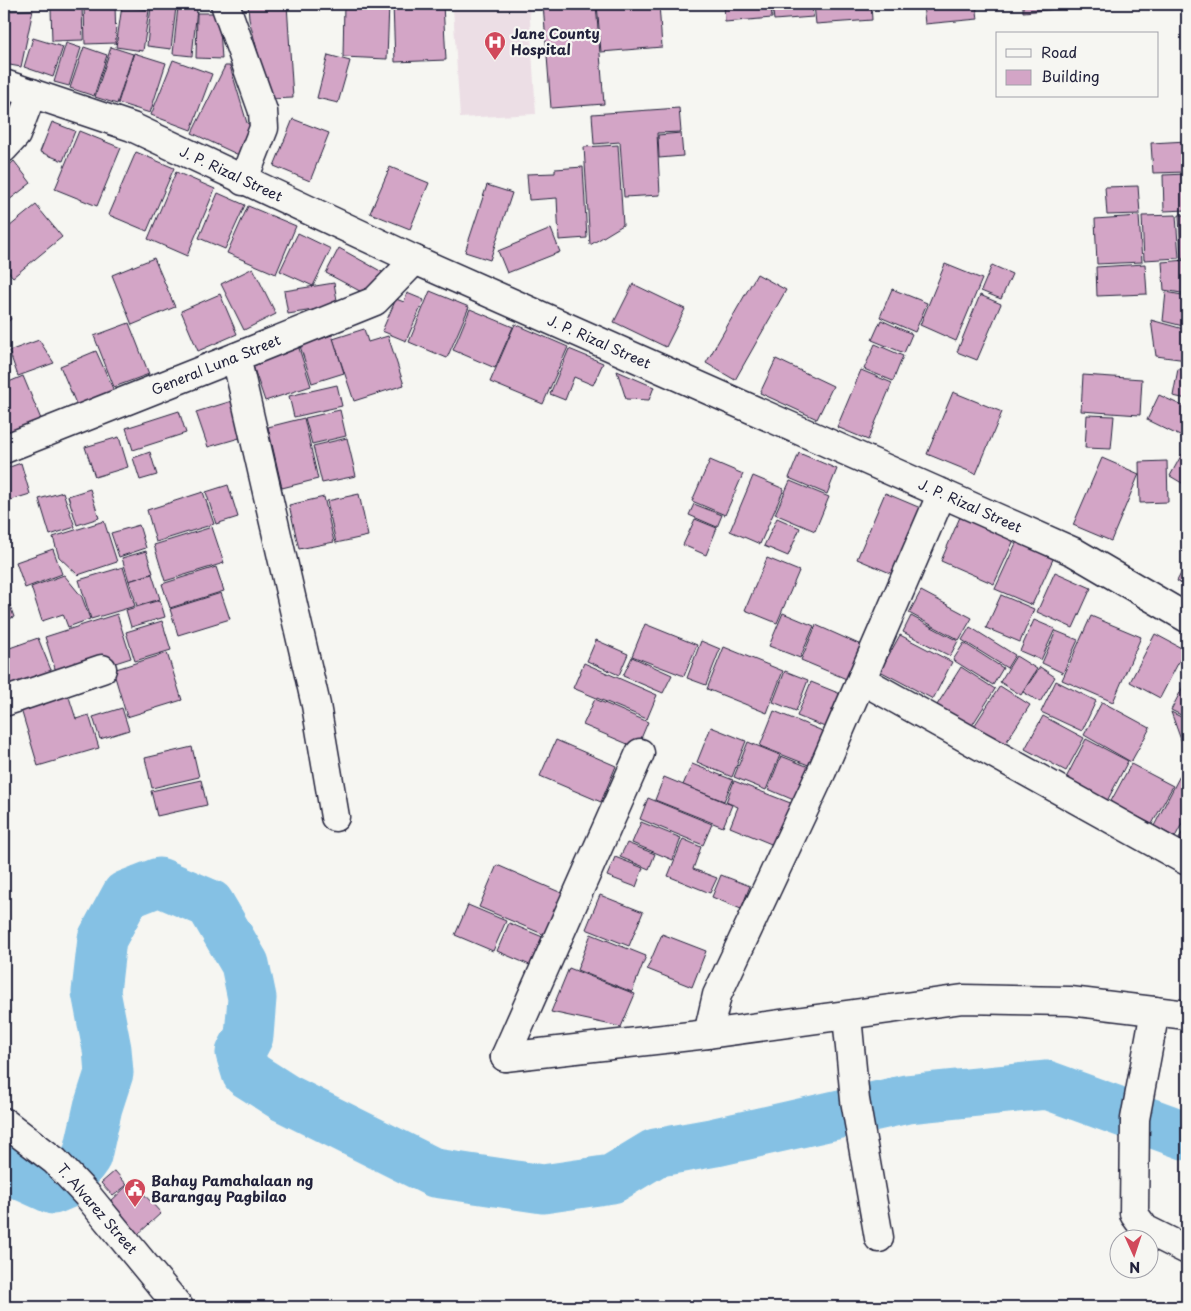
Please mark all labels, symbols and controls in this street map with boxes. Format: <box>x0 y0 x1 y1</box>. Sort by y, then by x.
place label: Jane County Hospital <box>511 23 600 60</box>
hospital icon: Jane County Hospital <box>483 30 507 61</box>
legend <box>996 32 1158 98</box>
text: Road <box>1041 40 1077 63</box>
text: Building <box>1041 64 1100 87</box>
street label: J. P. Rizal Street <box>176 141 286 207</box>
street label: J. P. Rizal Street <box>544 309 655 374</box>
street label: General Luna Street <box>148 329 284 400</box>
street label: J. P. Rizal Street <box>915 473 1026 538</box>
street label: T. Alvarez Street <box>52 1159 143 1259</box>
place label: Bahay Pamahalaan ng Barangay Pagbilao <box>151 1170 313 1207</box>
public building icon: Bahay Pamahalaan ng Barangay Pagbilao <box>123 1177 147 1208</box>
north arrow <box>1108 1228 1158 1278</box>
text: N <box>1129 1257 1141 1278</box>

